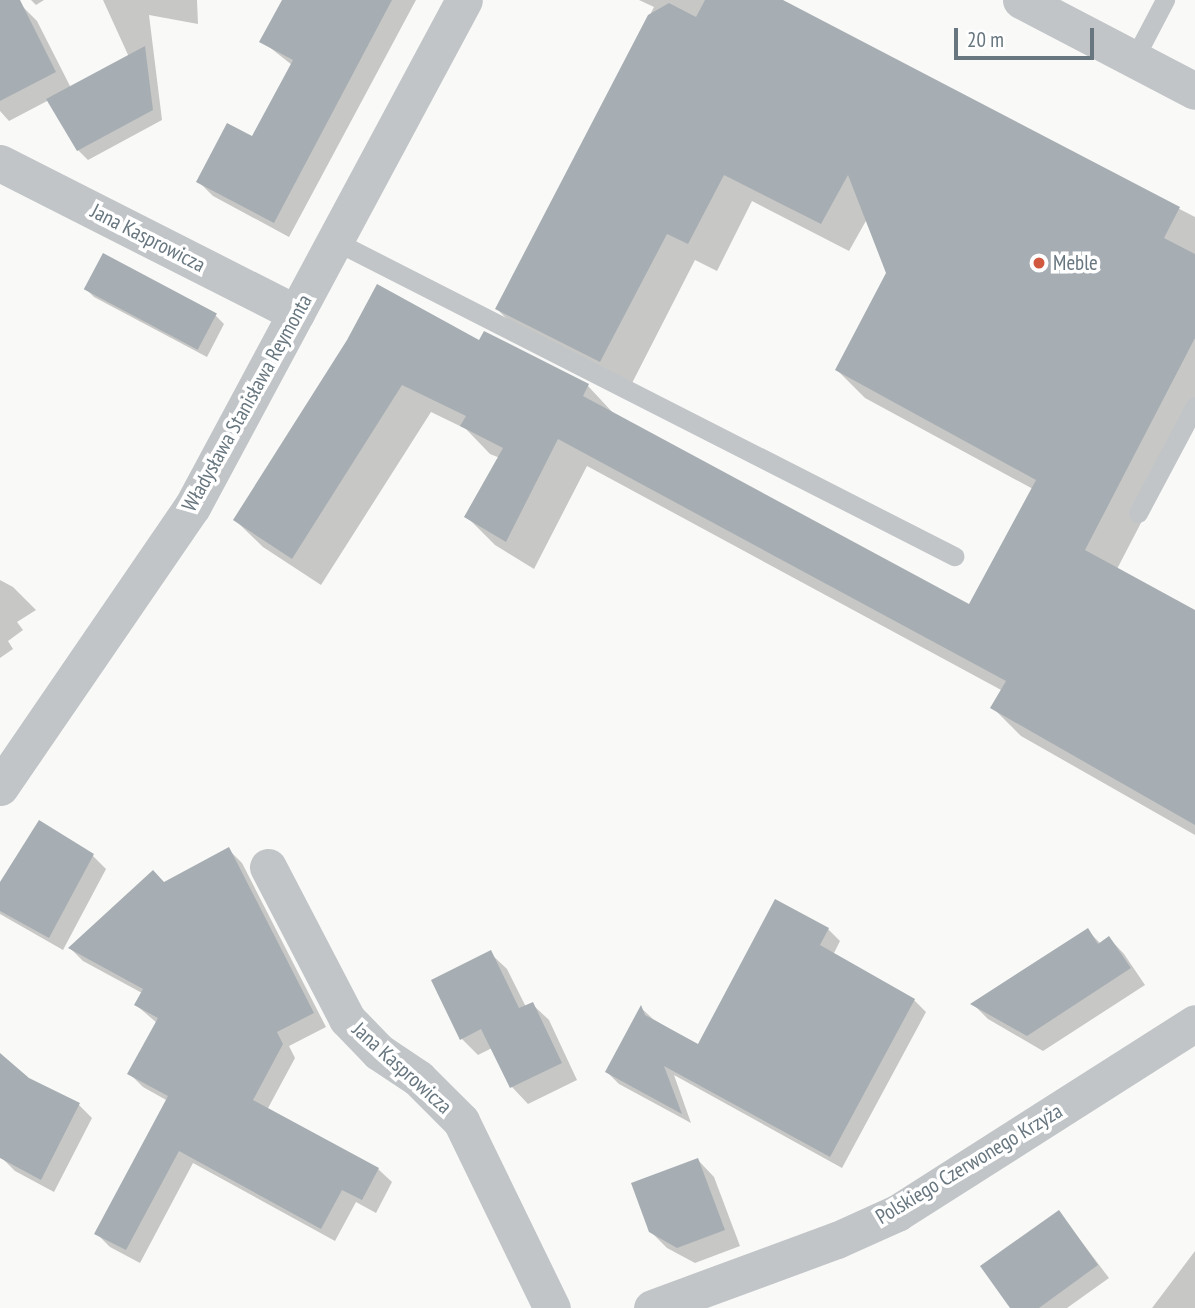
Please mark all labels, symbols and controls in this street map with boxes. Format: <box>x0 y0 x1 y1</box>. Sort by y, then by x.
scale bar <box>957 14 1097 58</box>
text: 20 m <box>967 26 1004 53</box>
street label: Jana Kasprowicza <box>87 198 209 278</box>
place label: Meble <box>1053 250 1098 276</box>
marker: Meble <box>1031 255 1047 271</box>
street label: Władysława Stanisława Reymonta <box>177 290 317 516</box>
street label: Jana Kasprowicza <box>347 1017 457 1119</box>
street label: Polskiego Czerwonego Krzyża <box>871 1098 1067 1230</box>

